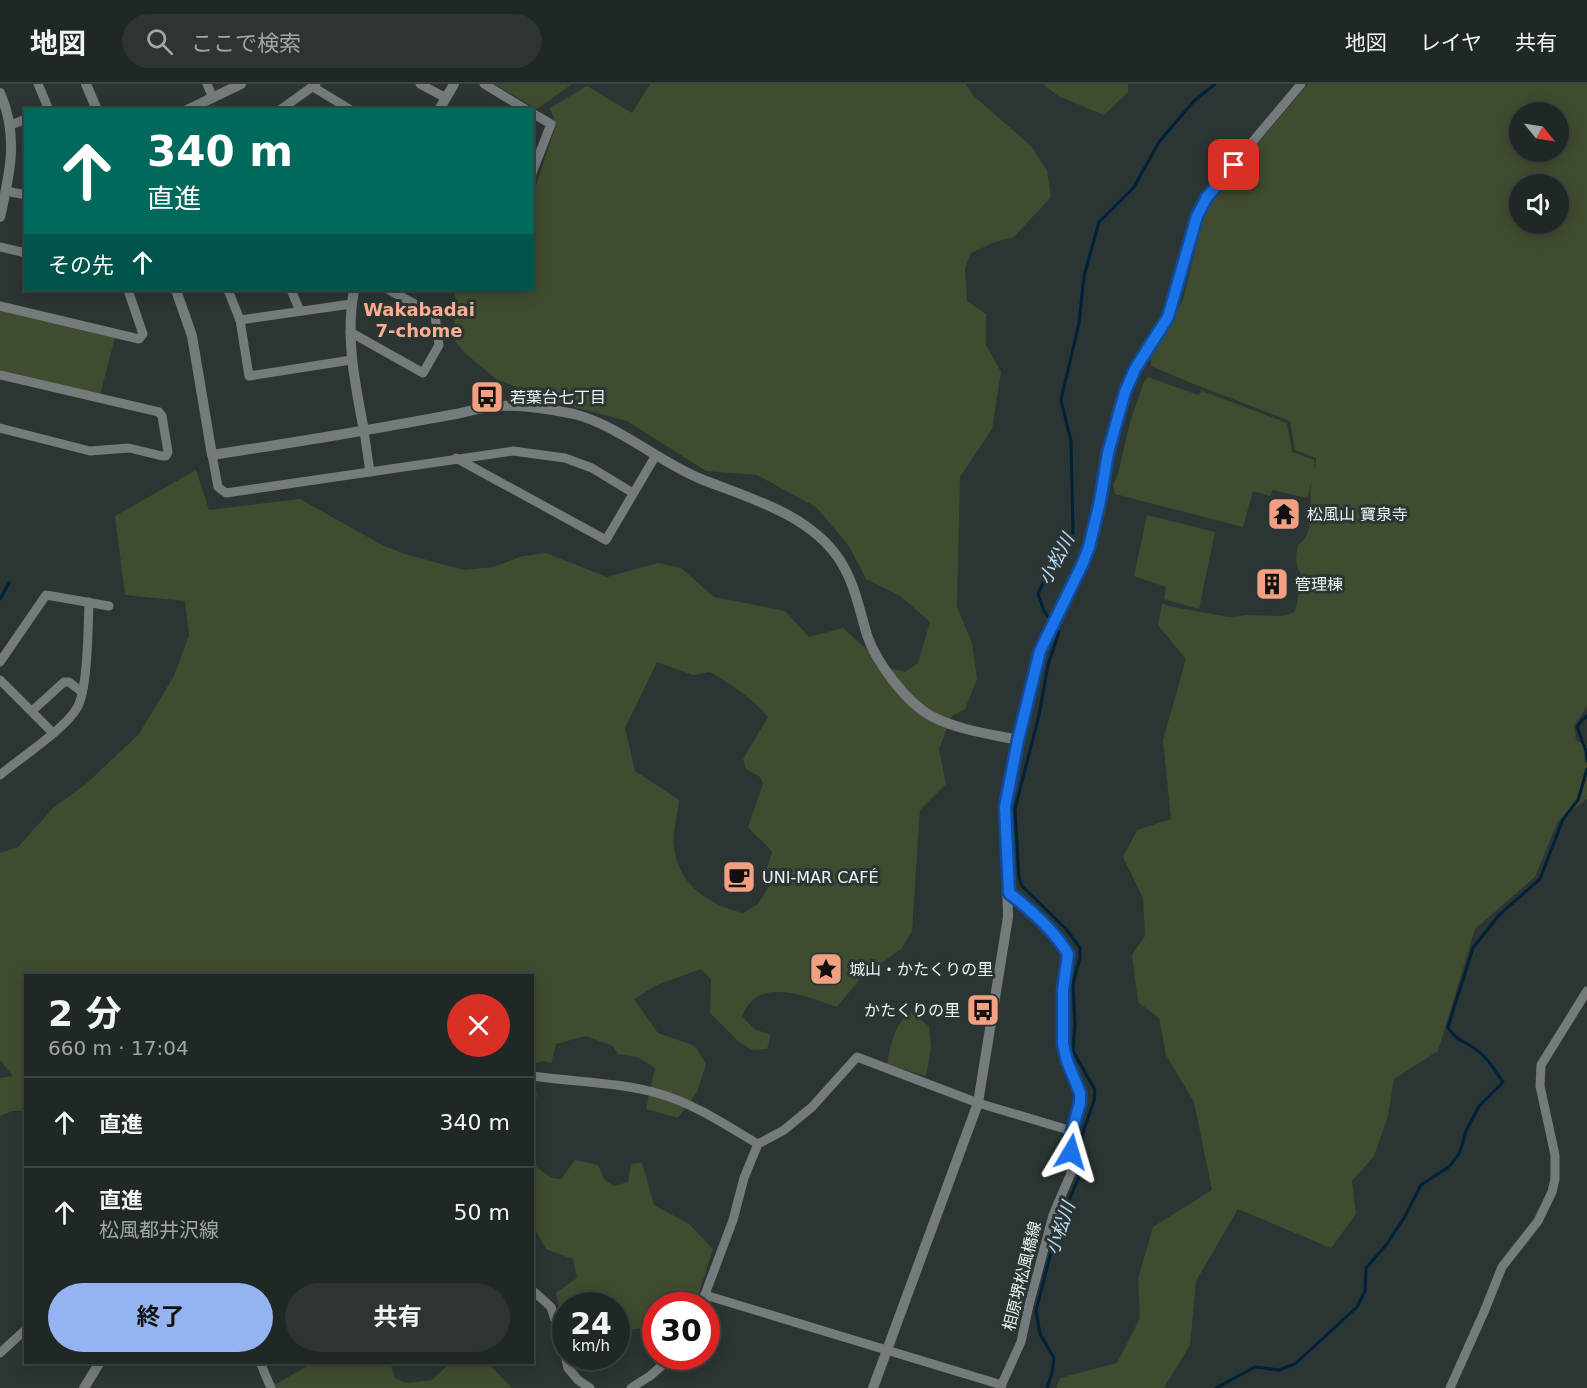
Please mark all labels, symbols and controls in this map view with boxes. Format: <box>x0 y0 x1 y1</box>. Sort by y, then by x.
search box <box>122 14 542 68</box>
icon: search <box>143 25 176 58</box>
text: 地図 <box>30 27 86 60</box>
text: ここで検索 <box>191 31 301 56</box>
text: 地図 <box>1345 31 1387 55</box>
text: レイヤ <box>1420 31 1482 55</box>
text: 共有 <box>1515 31 1557 55</box>
north arrow <box>1509 102 1569 162</box>
map controls <box>1509 102 1569 234</box>
text: 340 m <box>147 127 293 176</box>
icon: ahead <box>48 132 126 210</box>
pin <box>1208 139 1259 190</box>
icon: arrive <box>1217 148 1250 181</box>
button: sound <box>1509 174 1569 234</box>
text: 直進 <box>147 183 201 214</box>
icon: ahead <box>126 246 159 279</box>
text: その先 <box>48 253 114 278</box>
district label: Wakabadai 7-chome <box>363 299 475 341</box>
bus stop icon: 若葉台七丁目 <box>469 379 505 415</box>
place label: 若葉台七丁目 <box>510 388 606 407</box>
temple icon: 松風山 寶泉寺 <box>1266 496 1302 532</box>
place label: 松風山 寶泉寺 <box>1307 505 1408 524</box>
water label: 小松川 <box>1034 528 1079 588</box>
building icon: 管理棟 <box>1254 566 1290 602</box>
place label: 管理棟 <box>1295 575 1343 594</box>
cafe icon: UNI-MAR CAFÉ <box>721 859 757 895</box>
place label: UNI-MAR CAFÉ <box>762 868 879 887</box>
place icon: 城山・かたくりの里 <box>808 951 844 987</box>
place label: 城山・かたくりの里 <box>849 960 993 979</box>
bus stop icon: かたくりの里 <box>965 992 1001 1028</box>
text: 2 分 <box>48 993 122 1034</box>
button: close <box>447 994 510 1057</box>
place label: かたくりの里 <box>864 1001 960 1020</box>
text: 660 m · 17:04 <box>48 1036 189 1060</box>
icon: ahead <box>48 1106 81 1139</box>
text: 340 m <box>440 1110 510 1135</box>
text: 直進 <box>99 1112 143 1137</box>
position arrow <box>1039 1120 1103 1184</box>
text: 直進 <box>99 1188 143 1213</box>
icon: ahead <box>48 1196 81 1229</box>
water label: 小松川 <box>1041 1197 1079 1257</box>
text: 50 m <box>454 1200 510 1225</box>
text: 松風都井沢線 <box>99 1218 219 1242</box>
street label: 相原堺松風橋線 <box>999 1219 1045 1333</box>
button: 終了 <box>48 1283 273 1352</box>
button: 共有 <box>285 1283 510 1352</box>
speed limit sign: 30 <box>642 1292 720 1370</box>
text: 24 <box>570 1306 612 1341</box>
text: km/h <box>572 1337 610 1355</box>

